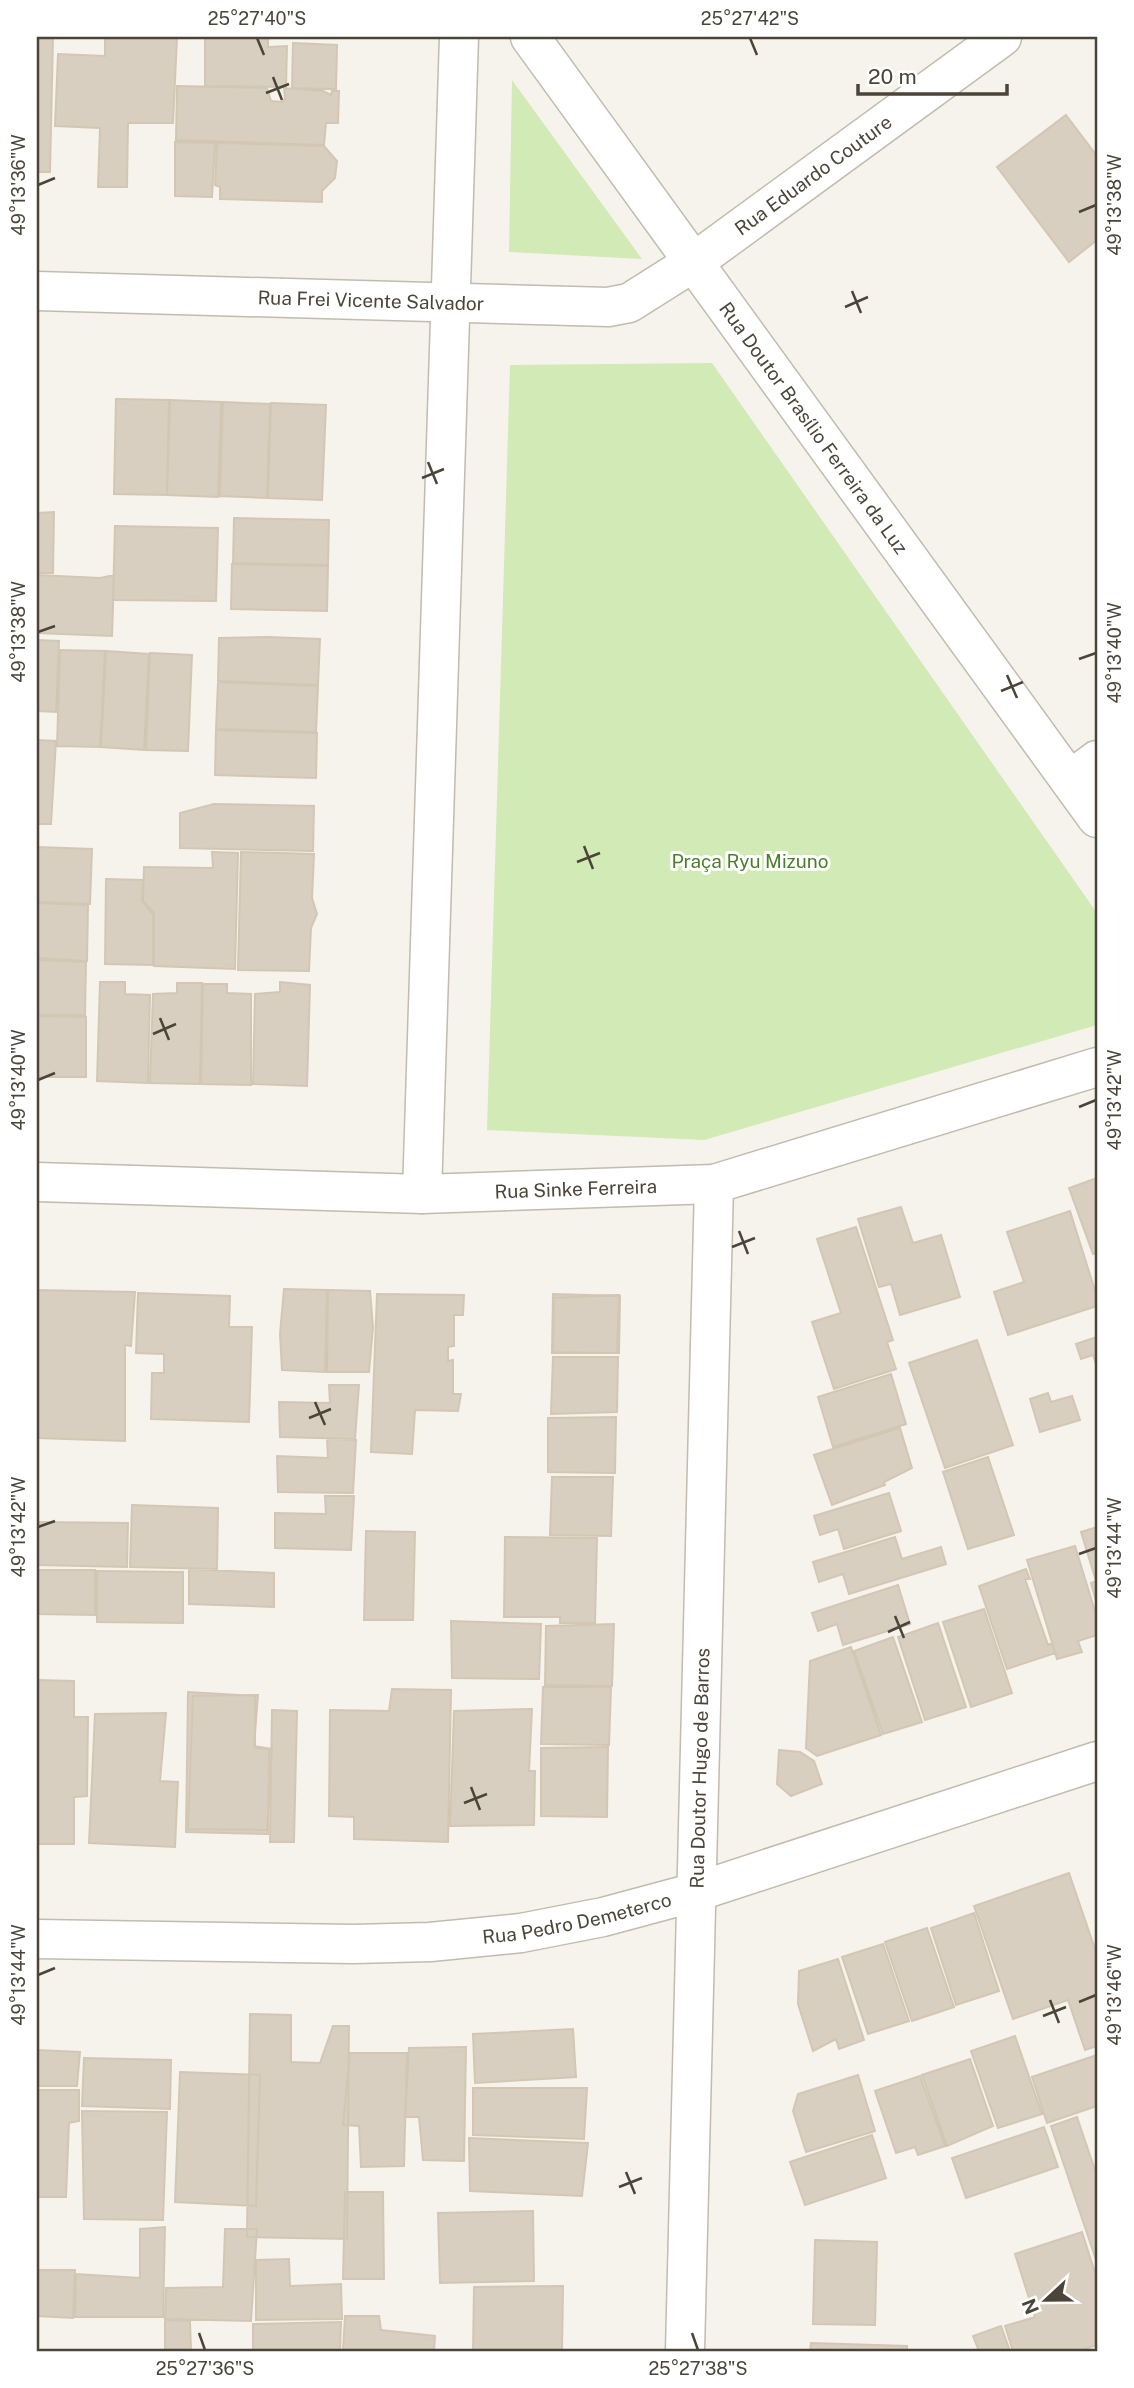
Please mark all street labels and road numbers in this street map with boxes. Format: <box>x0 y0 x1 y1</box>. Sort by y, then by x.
street label: Rua Eduardo Couture <box>730 110 896 239</box>
street label: Rua Frei Vicente Salvador <box>257 286 484 315</box>
street label: Rua Doutor Brasílio Ferreira da Luz <box>715 298 912 558</box>
street label: Rua Sinke Ferreira <box>494 1175 657 1203</box>
street label: Rua Doutor Hugo de Barros <box>685 1648 713 1889</box>
street label: Rua Pedro Demeterco <box>481 1888 674 1948</box>

